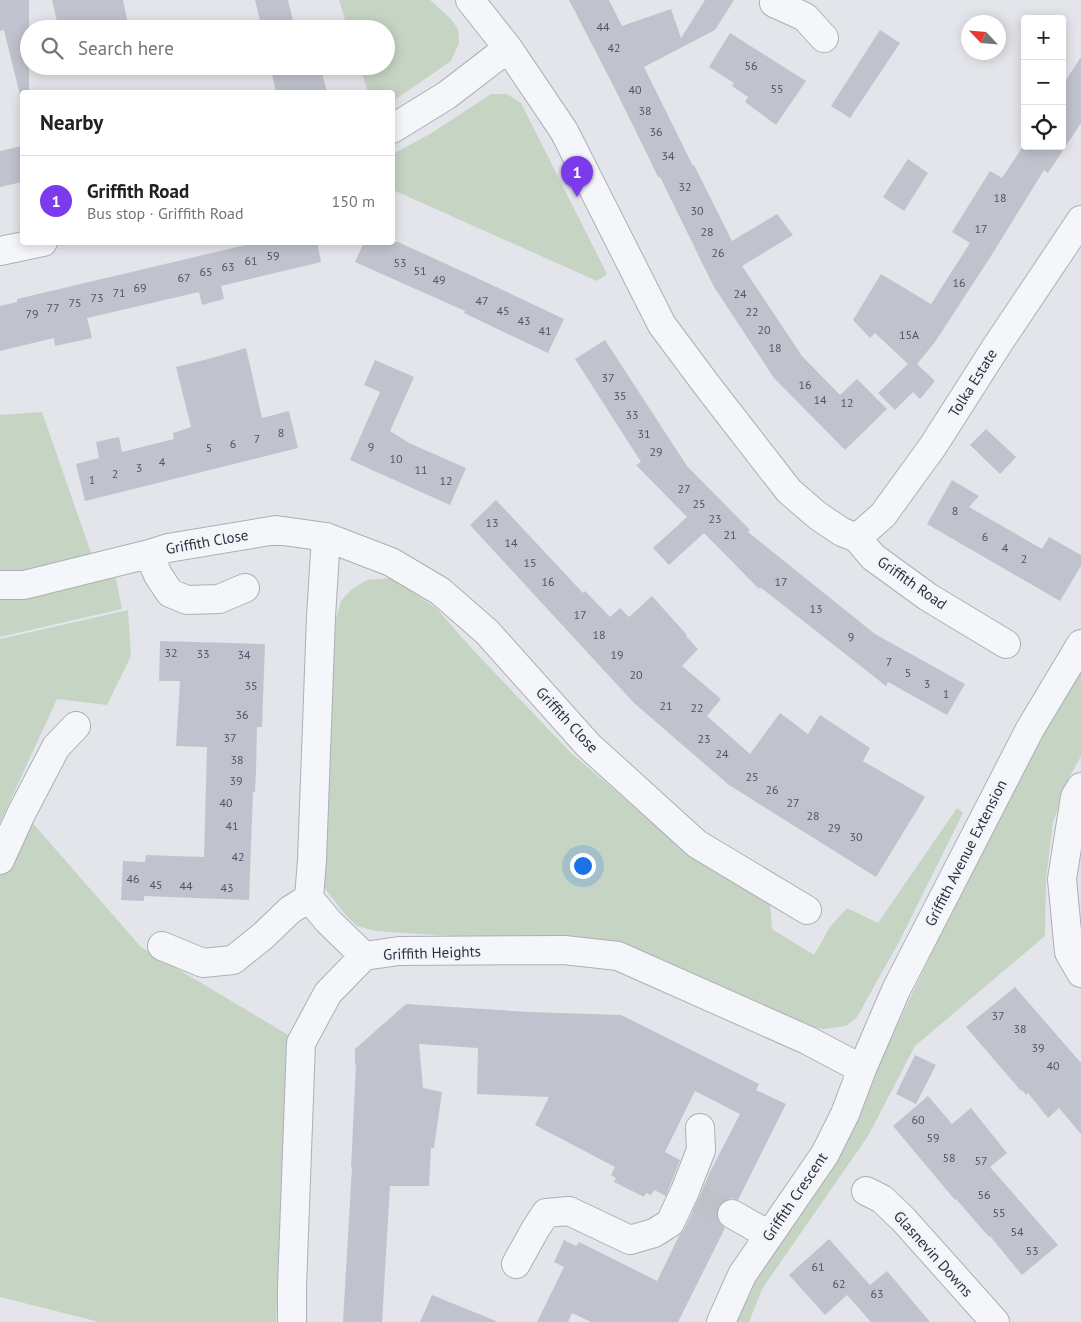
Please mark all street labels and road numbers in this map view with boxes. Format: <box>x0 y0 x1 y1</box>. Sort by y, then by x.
street label: Tolka Estate <box>944 345 1001 420</box>
street label: Griffith Close <box>164 525 250 558</box>
street label: Griffith Road <box>874 552 951 613</box>
street label: Griffith Close <box>532 683 603 757</box>
street label: Griffith Avenue Extension <box>920 776 1011 929</box>
street label: Griffith Heights <box>383 941 481 964</box>
street label: Griffith Crescent <box>758 1149 831 1245</box>
street label: Glasnevin Downs <box>890 1207 977 1301</box>

